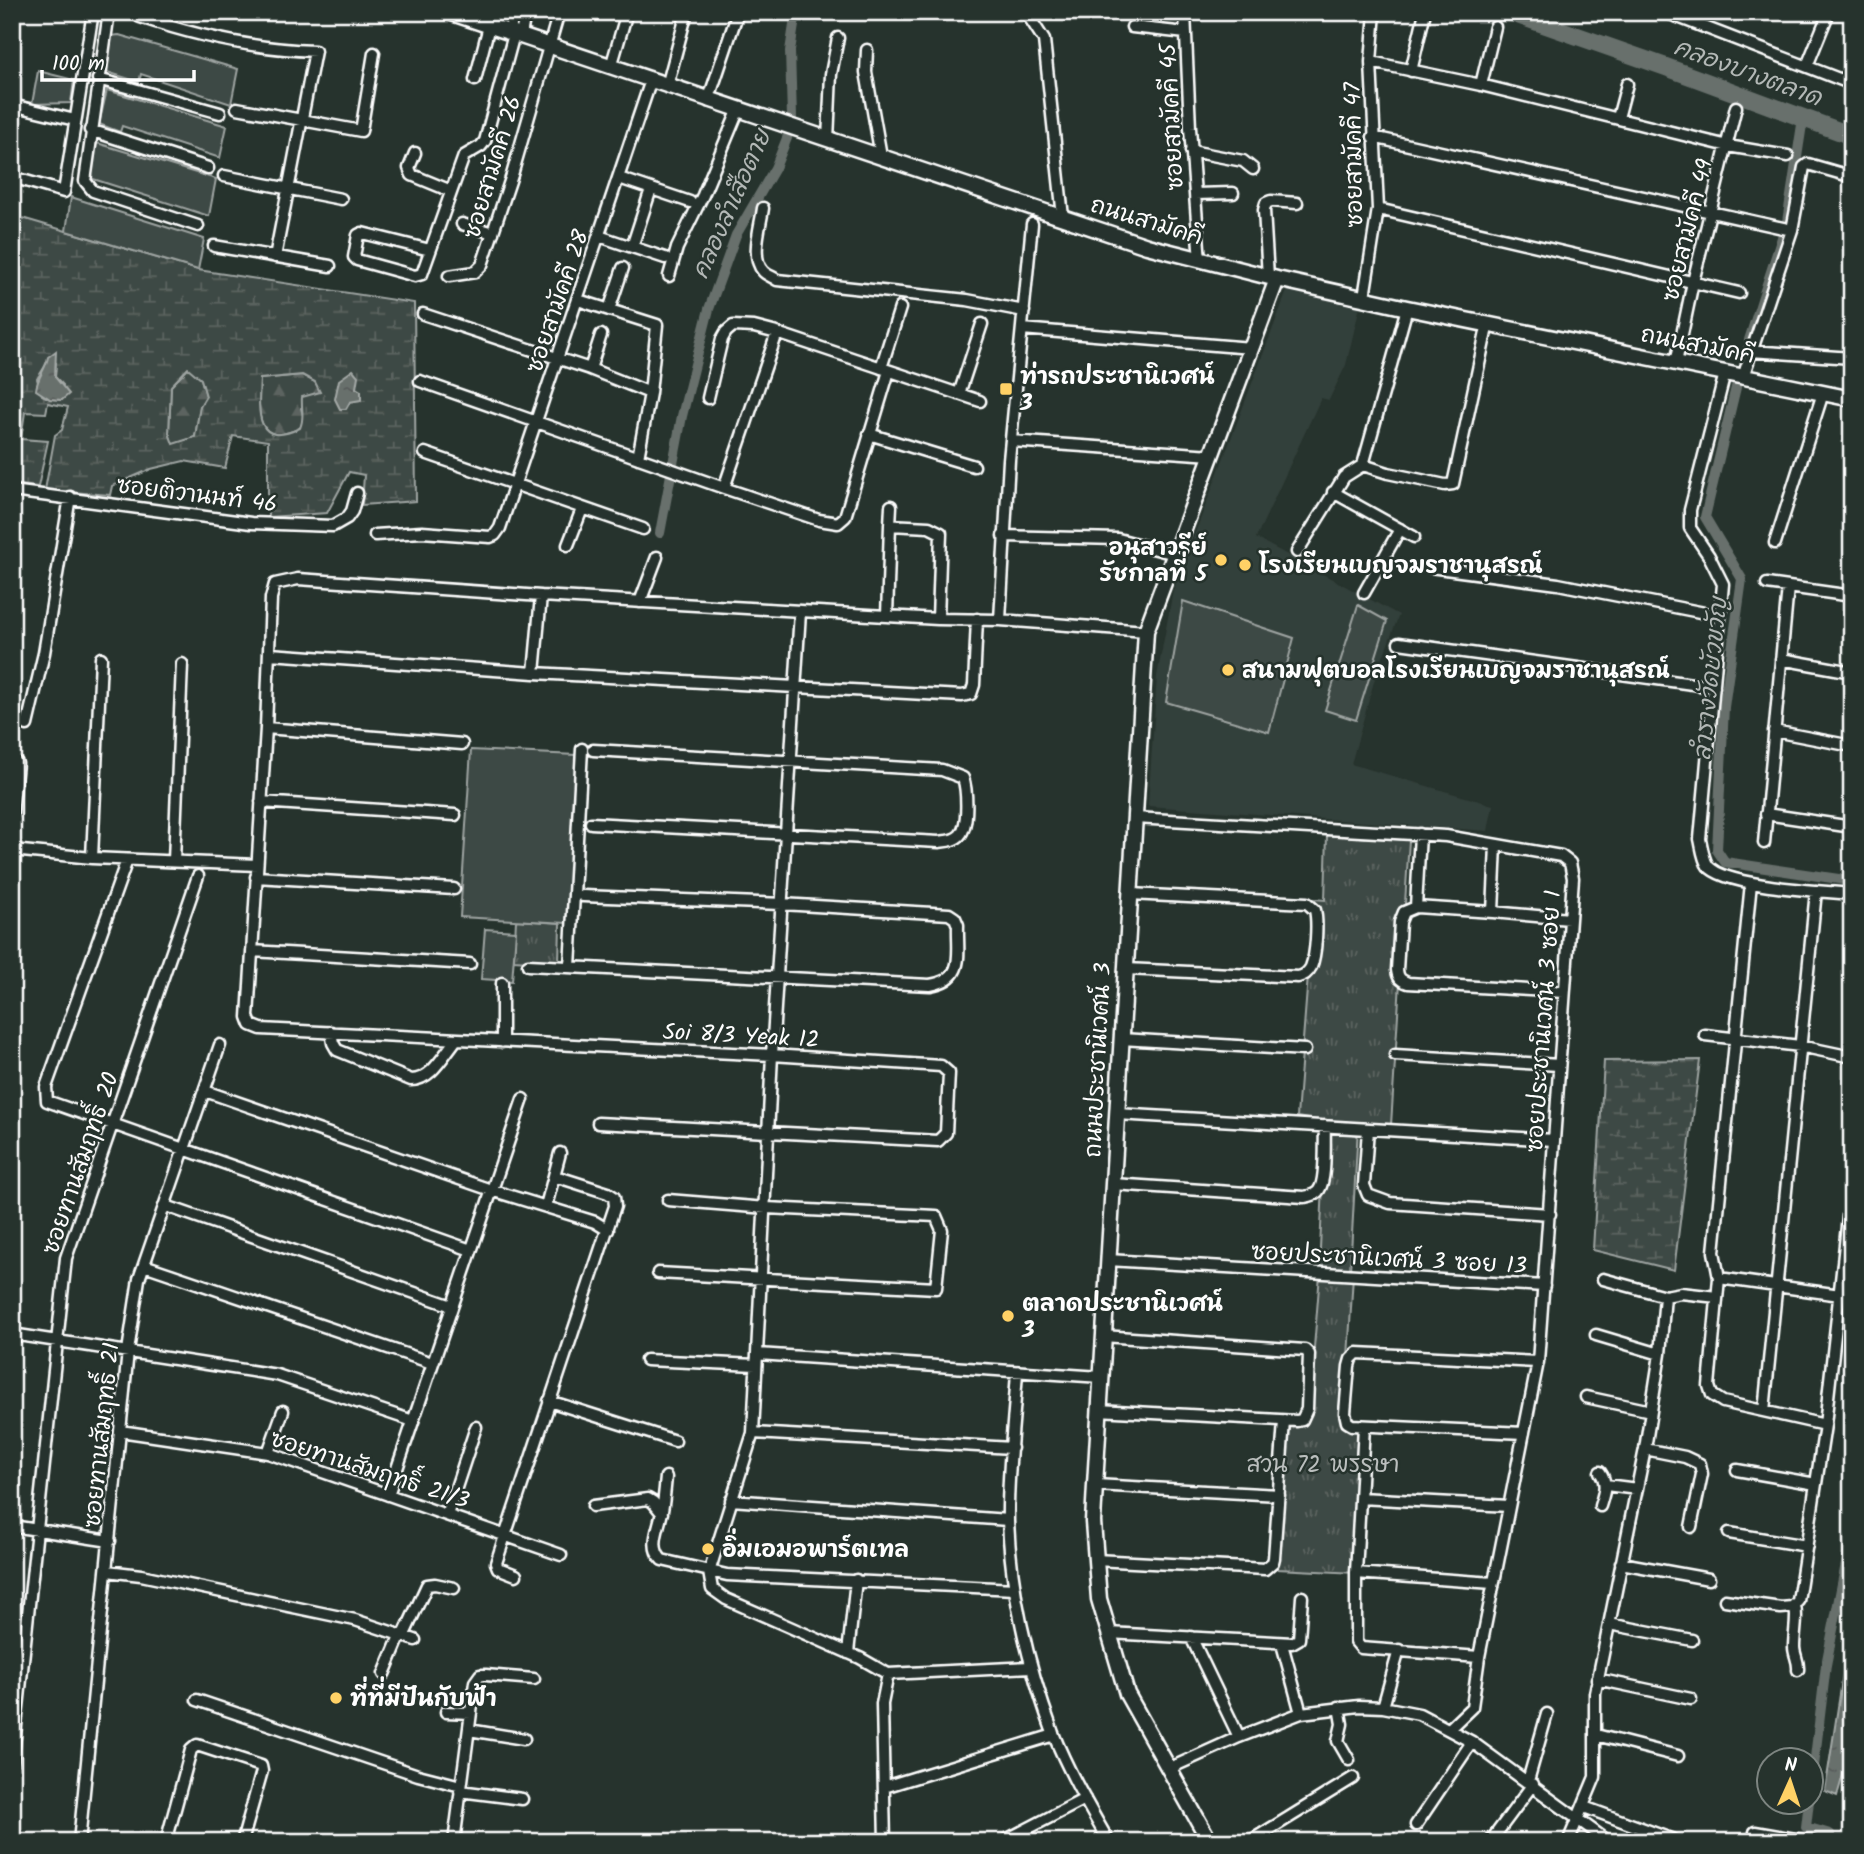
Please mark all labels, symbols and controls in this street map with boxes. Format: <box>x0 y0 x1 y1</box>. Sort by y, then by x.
water label: คลองบางตลาด <box>1668 29 1828 119</box>
scale bar <box>42 38 194 82</box>
street label: ซอยสามัคคี 45 <box>1151 41 1195 191</box>
text: 100 m <box>52 48 105 81</box>
street label: ซอยสามัคคี 47 <box>1336 81 1374 228</box>
street label: ซอยสามัคคี 26 <box>455 91 533 244</box>
water label: คลองลำเสือตาย <box>682 121 784 286</box>
street label: ซอยสามัคคี 49 <box>1654 155 1724 306</box>
street label: ถนนสามัคคี <box>1086 188 1207 256</box>
street label: ซอยสามัคคี 28 <box>518 225 600 378</box>
street label: ถนนสามัคคี <box>1637 317 1758 375</box>
place label: ท่ารถประชานิเวศน์ 3 <box>1019 360 1215 422</box>
marker: ท่ารถประชานิเวศน์ 3 <box>998 381 1014 397</box>
street label: ซอยติวานนท์ 46 <box>114 468 279 524</box>
place label: อนุสาวรีย์ รัชกาลที่ 5 <box>1099 531 1209 593</box>
place label: โรงเรียนเบญจมราชานุสรณ์ <box>1258 549 1543 585</box>
marker: อนุสาวรีย์ รัชกาลที่ 5 <box>1213 552 1229 568</box>
marker: โรงเรียนเบญจมราชานุสรณ์ <box>1237 557 1253 573</box>
water label: ลำรางวัดบัวขวัญ <box>1684 593 1740 763</box>
place label: สนามฟุตบอลโรงเรียนเบญจมราชานุสรณ์ <box>1242 654 1670 690</box>
marker: สนามฟุตบอลโรงเรียนเบญจมราชานุสรณ์ <box>1220 662 1236 678</box>
street label: ซอยประชานิเวศน์ 3 ซอย 1 <box>1518 889 1572 1154</box>
street label: ถนนประชานิเวศน์ 3 <box>1076 962 1122 1159</box>
street label: Soi 8/3 Yeak 12 <box>662 1015 820 1059</box>
street label: ซอยทานสัมฤทธิ์ 20 <box>28 1066 130 1260</box>
street label: ซอยประชานิเวศน์ 3 ซอย 13 <box>1250 1235 1528 1285</box>
place label: ตลาดประชานิเวศน์ 3 <box>1021 1287 1223 1349</box>
marker: ตลาดประชานิเวศน์ 3 <box>1000 1308 1016 1324</box>
street label: ซอยทานสัมฤทธิ์ 21 <box>69 1340 131 1530</box>
street label: ซอยทานสัมฤทธิ์ 21/3 <box>265 1416 476 1520</box>
park label: สวน 72 พรรษา <box>1246 1448 1400 1484</box>
place label: อิ่มเอมอพาร์ตเทล <box>722 1528 909 1569</box>
marker: อิ่มเอมอพาร์ตเทล <box>700 1541 716 1557</box>
place label: ที่ที่มีปันกับฟ้า <box>350 1676 497 1718</box>
marker: ที่ที่มีปันกับฟ้า <box>328 1690 344 1706</box>
north arrow <box>1756 1745 1826 1815</box>
text: N <box>1784 1751 1798 1781</box>

